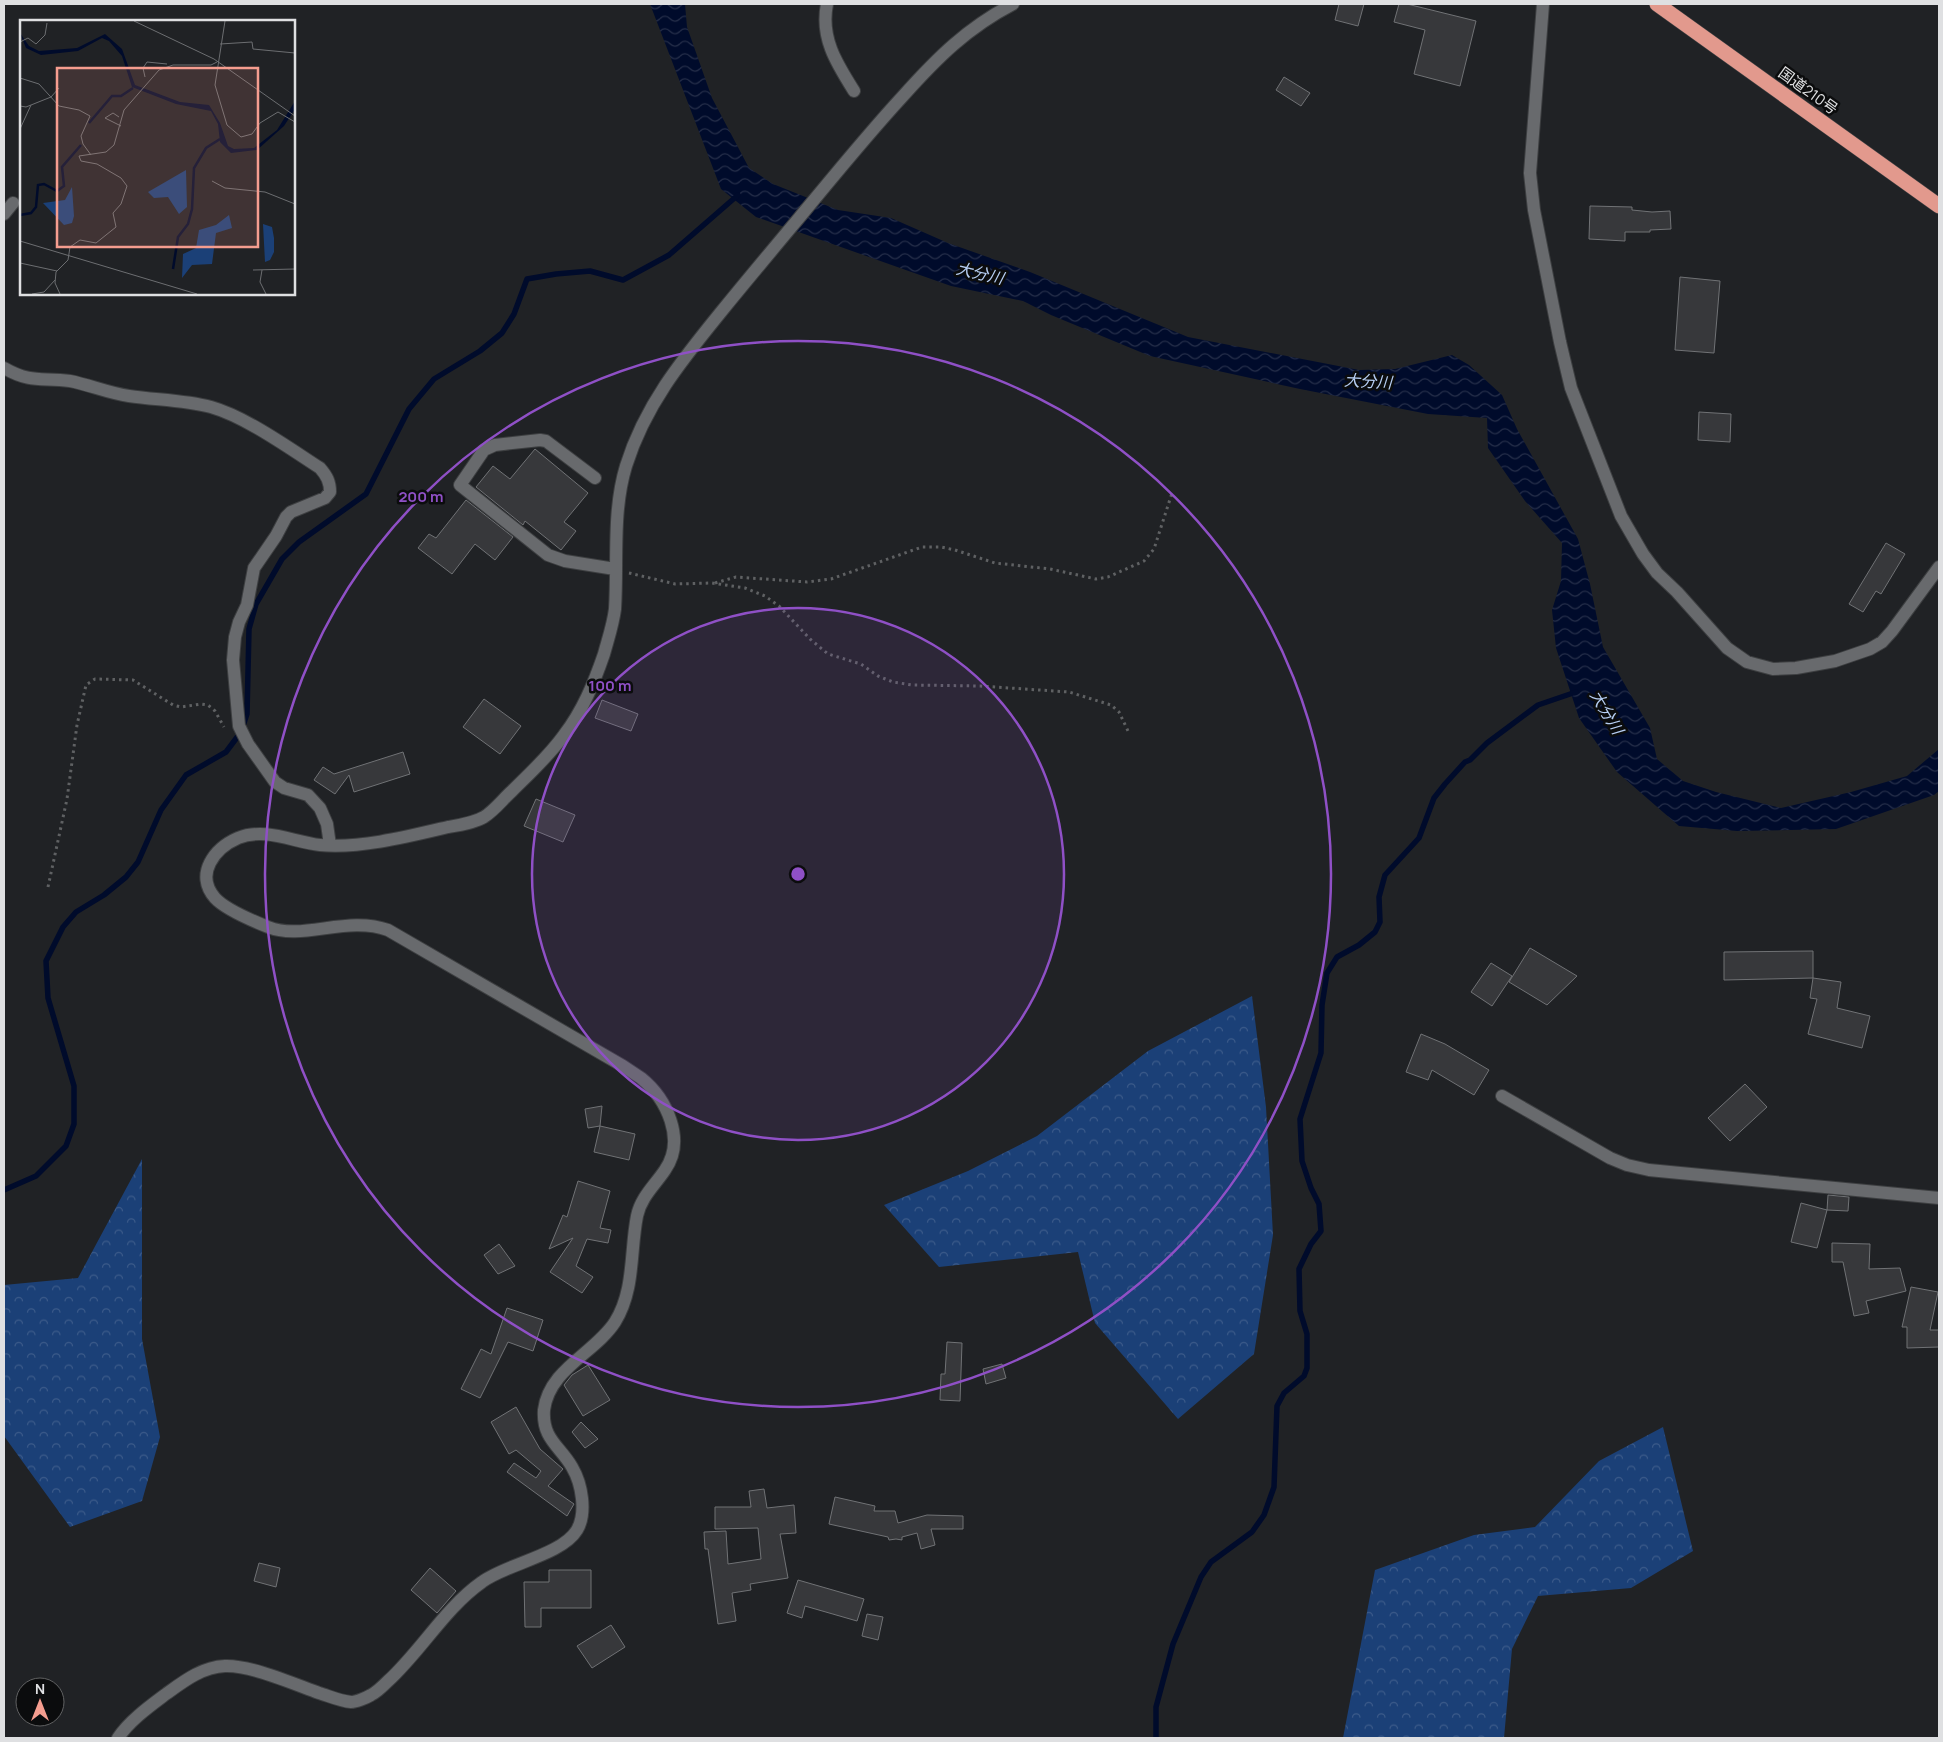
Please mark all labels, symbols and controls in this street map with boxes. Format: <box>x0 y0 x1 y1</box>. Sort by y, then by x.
inset map <box>20 20 295 295</box>
street label: 国道210号 <box>1774 62 1842 119</box>
water label: 大分川 <box>954 257 1008 290</box>
water label: 大分川 <box>1343 369 1395 393</box>
text: 200 m <box>398 486 444 507</box>
text: 100 m <box>589 675 631 696</box>
water label: 大分川 <box>1585 686 1630 740</box>
centre of rings <box>789 865 807 883</box>
north arrow <box>15 1677 65 1727</box>
text: N <box>35 1679 45 1698</box>

